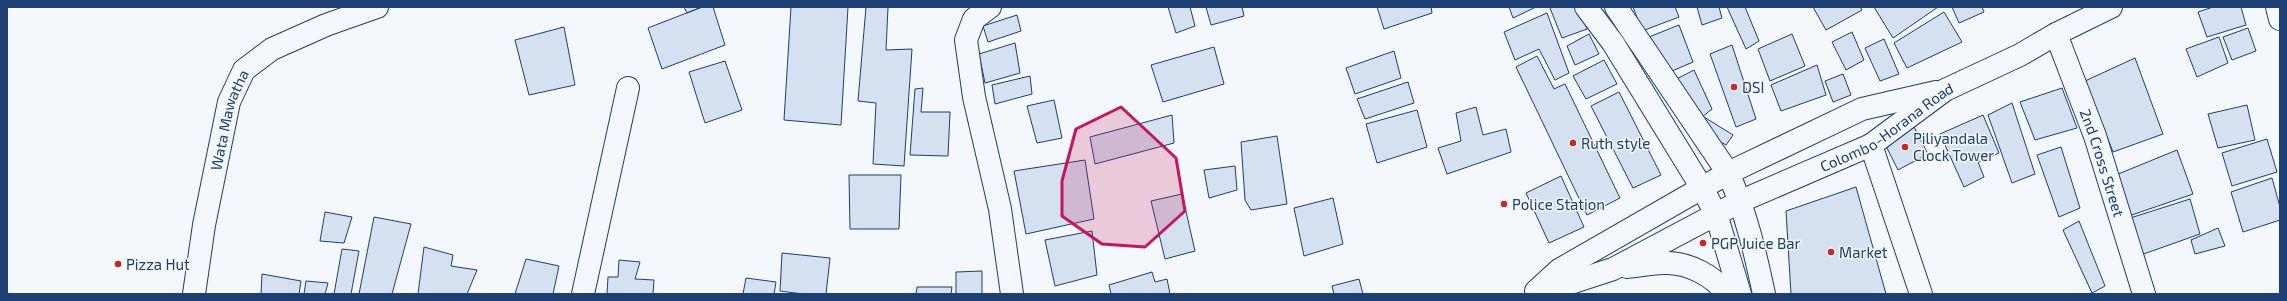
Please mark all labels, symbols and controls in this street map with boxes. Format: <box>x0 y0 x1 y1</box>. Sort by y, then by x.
street label: Wata Mawatha <box>206 67 252 172</box>
place label: DSI <box>1742 78 1764 96</box>
street label: Colombo-Horana Road <box>1817 79 1956 175</box>
marker: DSI <box>1729 82 1739 92</box>
street label: 2nd Cross Street <box>2076 106 2129 219</box>
place label: Piliyandala Clock Tower <box>1913 129 1994 164</box>
place label: Ruth style <box>1581 134 1650 152</box>
marker: Ruth style <box>1568 138 1578 148</box>
marker: Piliyandala Clock Tower <box>1900 142 1910 152</box>
place label: Police Station <box>1512 195 1605 213</box>
marker: Police Station <box>1499 199 1509 209</box>
place label: PGP Juice Bar <box>1711 234 1800 252</box>
marker: PGP Juice Bar <box>1698 238 1708 248</box>
place label: Market <box>1839 243 1888 261</box>
marker: Market <box>1826 247 1836 257</box>
place label: Pizza Hut <box>126 255 190 273</box>
marker: Pizza Hut <box>113 259 123 269</box>

